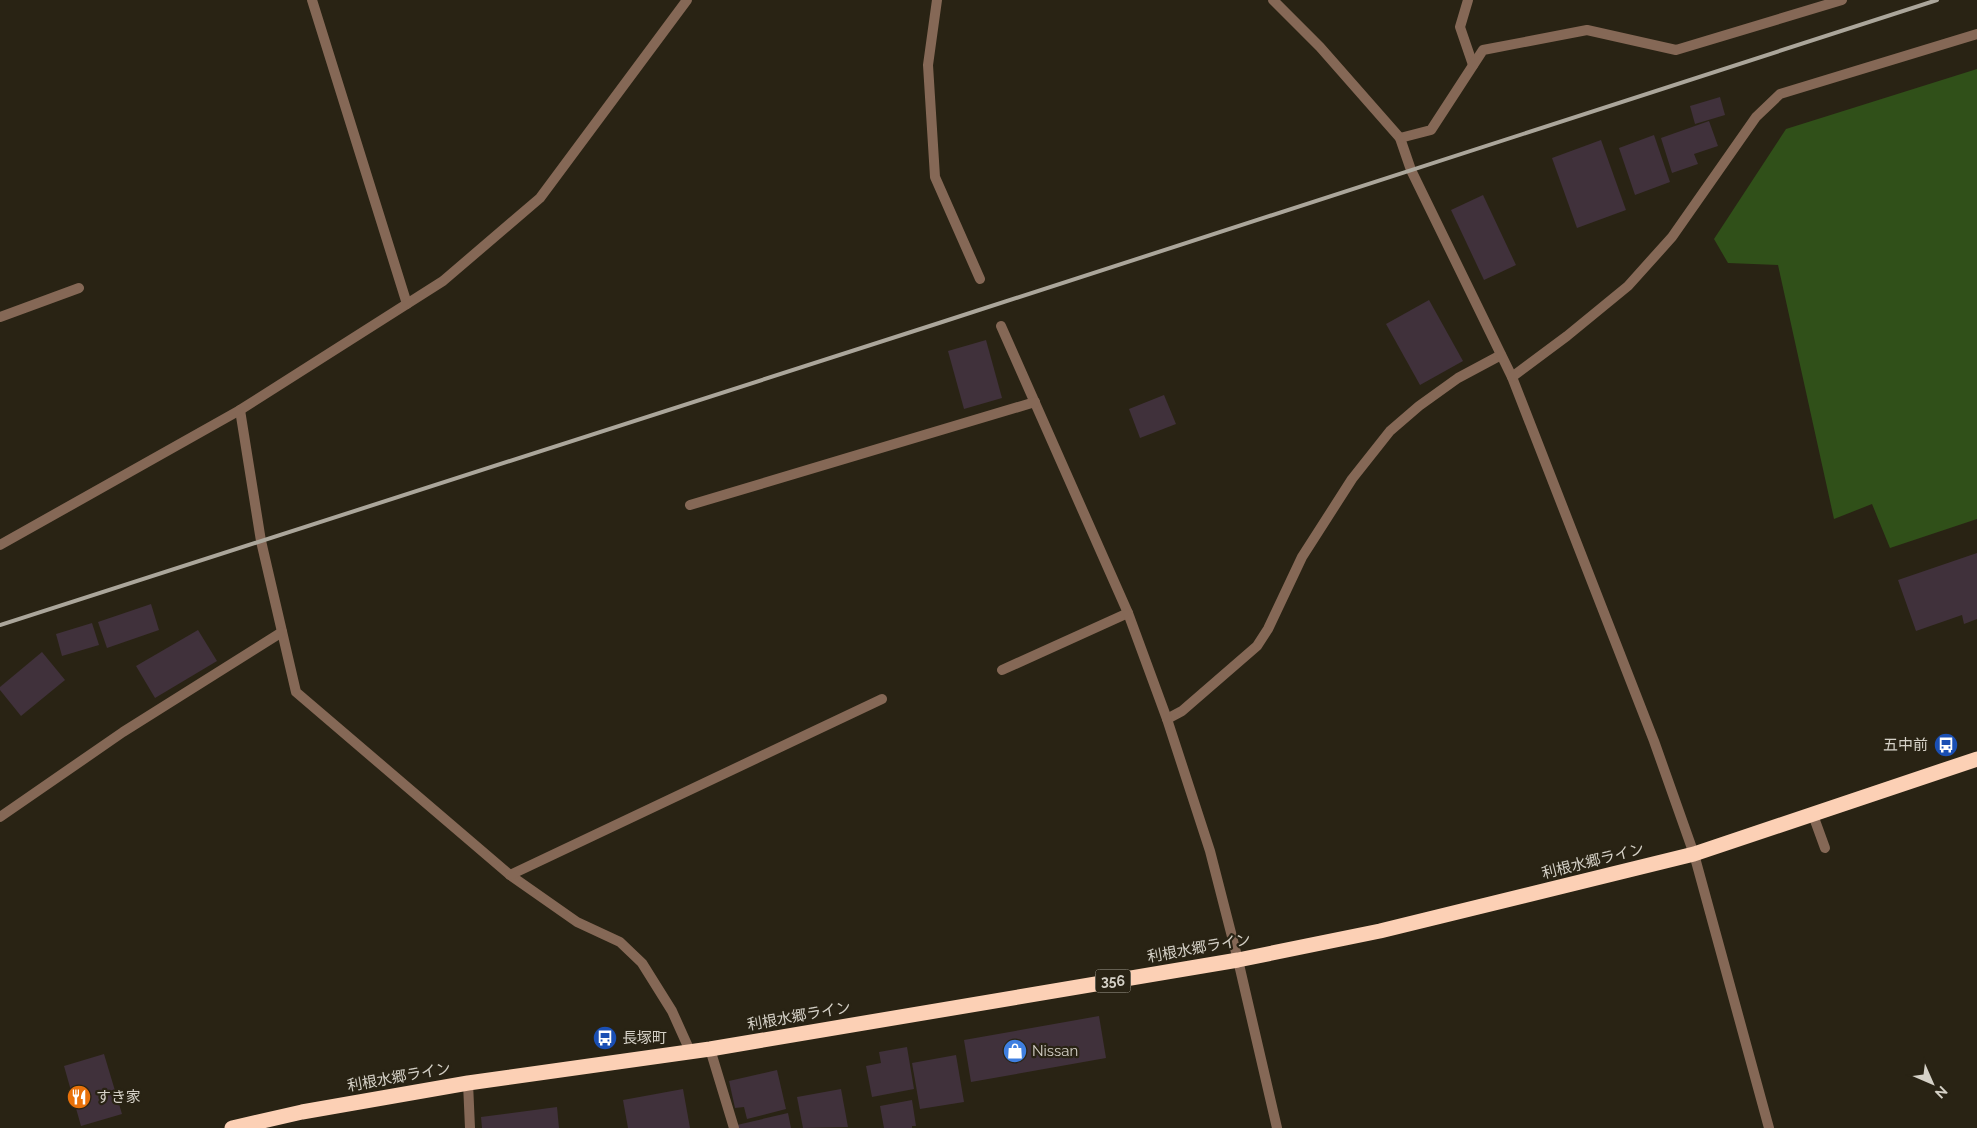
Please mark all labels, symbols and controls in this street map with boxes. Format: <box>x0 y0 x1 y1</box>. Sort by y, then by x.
bus stop icon: 五中前 <box>1933 732 1959 758</box>
place label: 五中前 <box>1883 736 1928 754</box>
street label: 利根水郷ライン <box>1540 840 1646 882</box>
street label: 利根水郷ライン <box>1146 930 1252 966</box>
road number: 356 <box>1096 969 1130 992</box>
street label: 利根水郷ライン <box>746 998 852 1034</box>
bus stop icon: 長塚町 <box>592 1025 618 1051</box>
place label: 長塚町 <box>622 1029 667 1047</box>
shop icon: Nissan <box>1002 1038 1028 1064</box>
place label: Nissan <box>1032 1042 1078 1060</box>
north arrow <box>1907 1058 1957 1108</box>
street label: 利根水郷ライン <box>346 1059 452 1095</box>
text: N <box>1932 1083 1951 1102</box>
restaurant icon: すき家 <box>66 1084 92 1110</box>
place label: すき家 <box>96 1088 141 1106</box>

